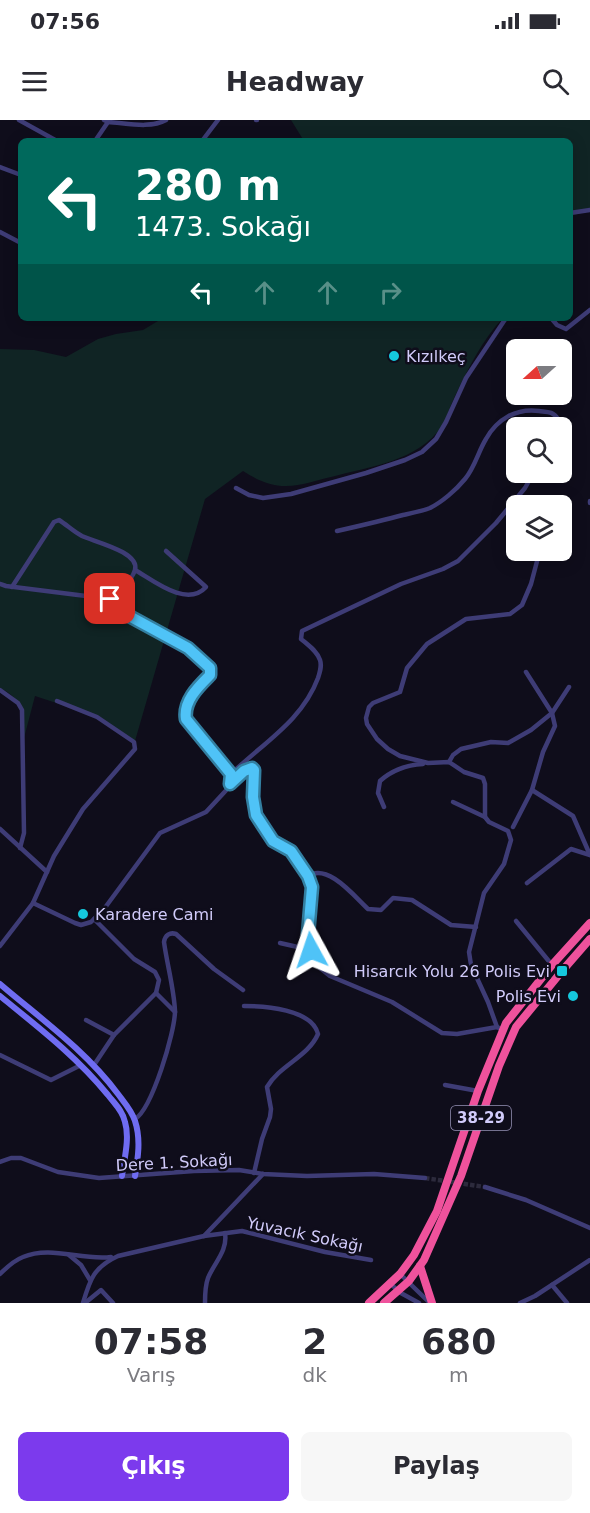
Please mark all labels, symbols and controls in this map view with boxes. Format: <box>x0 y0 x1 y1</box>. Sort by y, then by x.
text: 07:56 <box>30 9 100 34</box>
icon: menu <box>18 65 51 98</box>
icon: search <box>539 65 572 98</box>
text: Headway <box>226 66 364 97</box>
text: 280 m <box>135 161 281 210</box>
icon: left <box>36 162 114 240</box>
text: 1473. Sokağı <box>135 211 311 242</box>
icon: left <box>185 276 218 309</box>
icon: ahead <box>248 276 281 309</box>
icon: ahead <box>311 276 344 309</box>
icon: right <box>374 276 407 309</box>
north arrow <box>506 339 572 405</box>
map controls <box>506 339 572 561</box>
place label: Kızılkeç <box>406 347 466 366</box>
marker: Kızılkeç <box>387 349 401 363</box>
button: search <box>506 417 572 483</box>
button: layers <box>506 495 572 561</box>
pin <box>84 573 135 624</box>
icon: arrive <box>93 582 126 615</box>
place label: Karadere Cami <box>95 905 214 924</box>
marker: Karadere Cami <box>76 907 90 921</box>
position arrow <box>279 918 343 982</box>
place label: Hisarcık Yolu 26 Polis Evi <box>354 962 550 981</box>
marker: Hisarcık Yolu 26 Polis Evi <box>555 964 569 978</box>
place label: Polis Evi <box>496 987 561 1006</box>
marker: Polis Evi <box>566 989 580 1003</box>
road number: 38-29 <box>451 1106 511 1130</box>
street label: Dere 1. Sokağı <box>115 1150 233 1175</box>
street label: Yuvacık Sokağı <box>244 1213 365 1256</box>
text: 07:58 <box>94 1321 208 1362</box>
text: 2 <box>302 1321 327 1362</box>
text: 680 <box>421 1321 496 1362</box>
text: Varış <box>127 1363 175 1387</box>
text: dk <box>303 1363 327 1387</box>
text: m <box>449 1363 468 1387</box>
button: Çıkış <box>18 1432 289 1501</box>
button: Paylaş <box>301 1432 572 1501</box>

